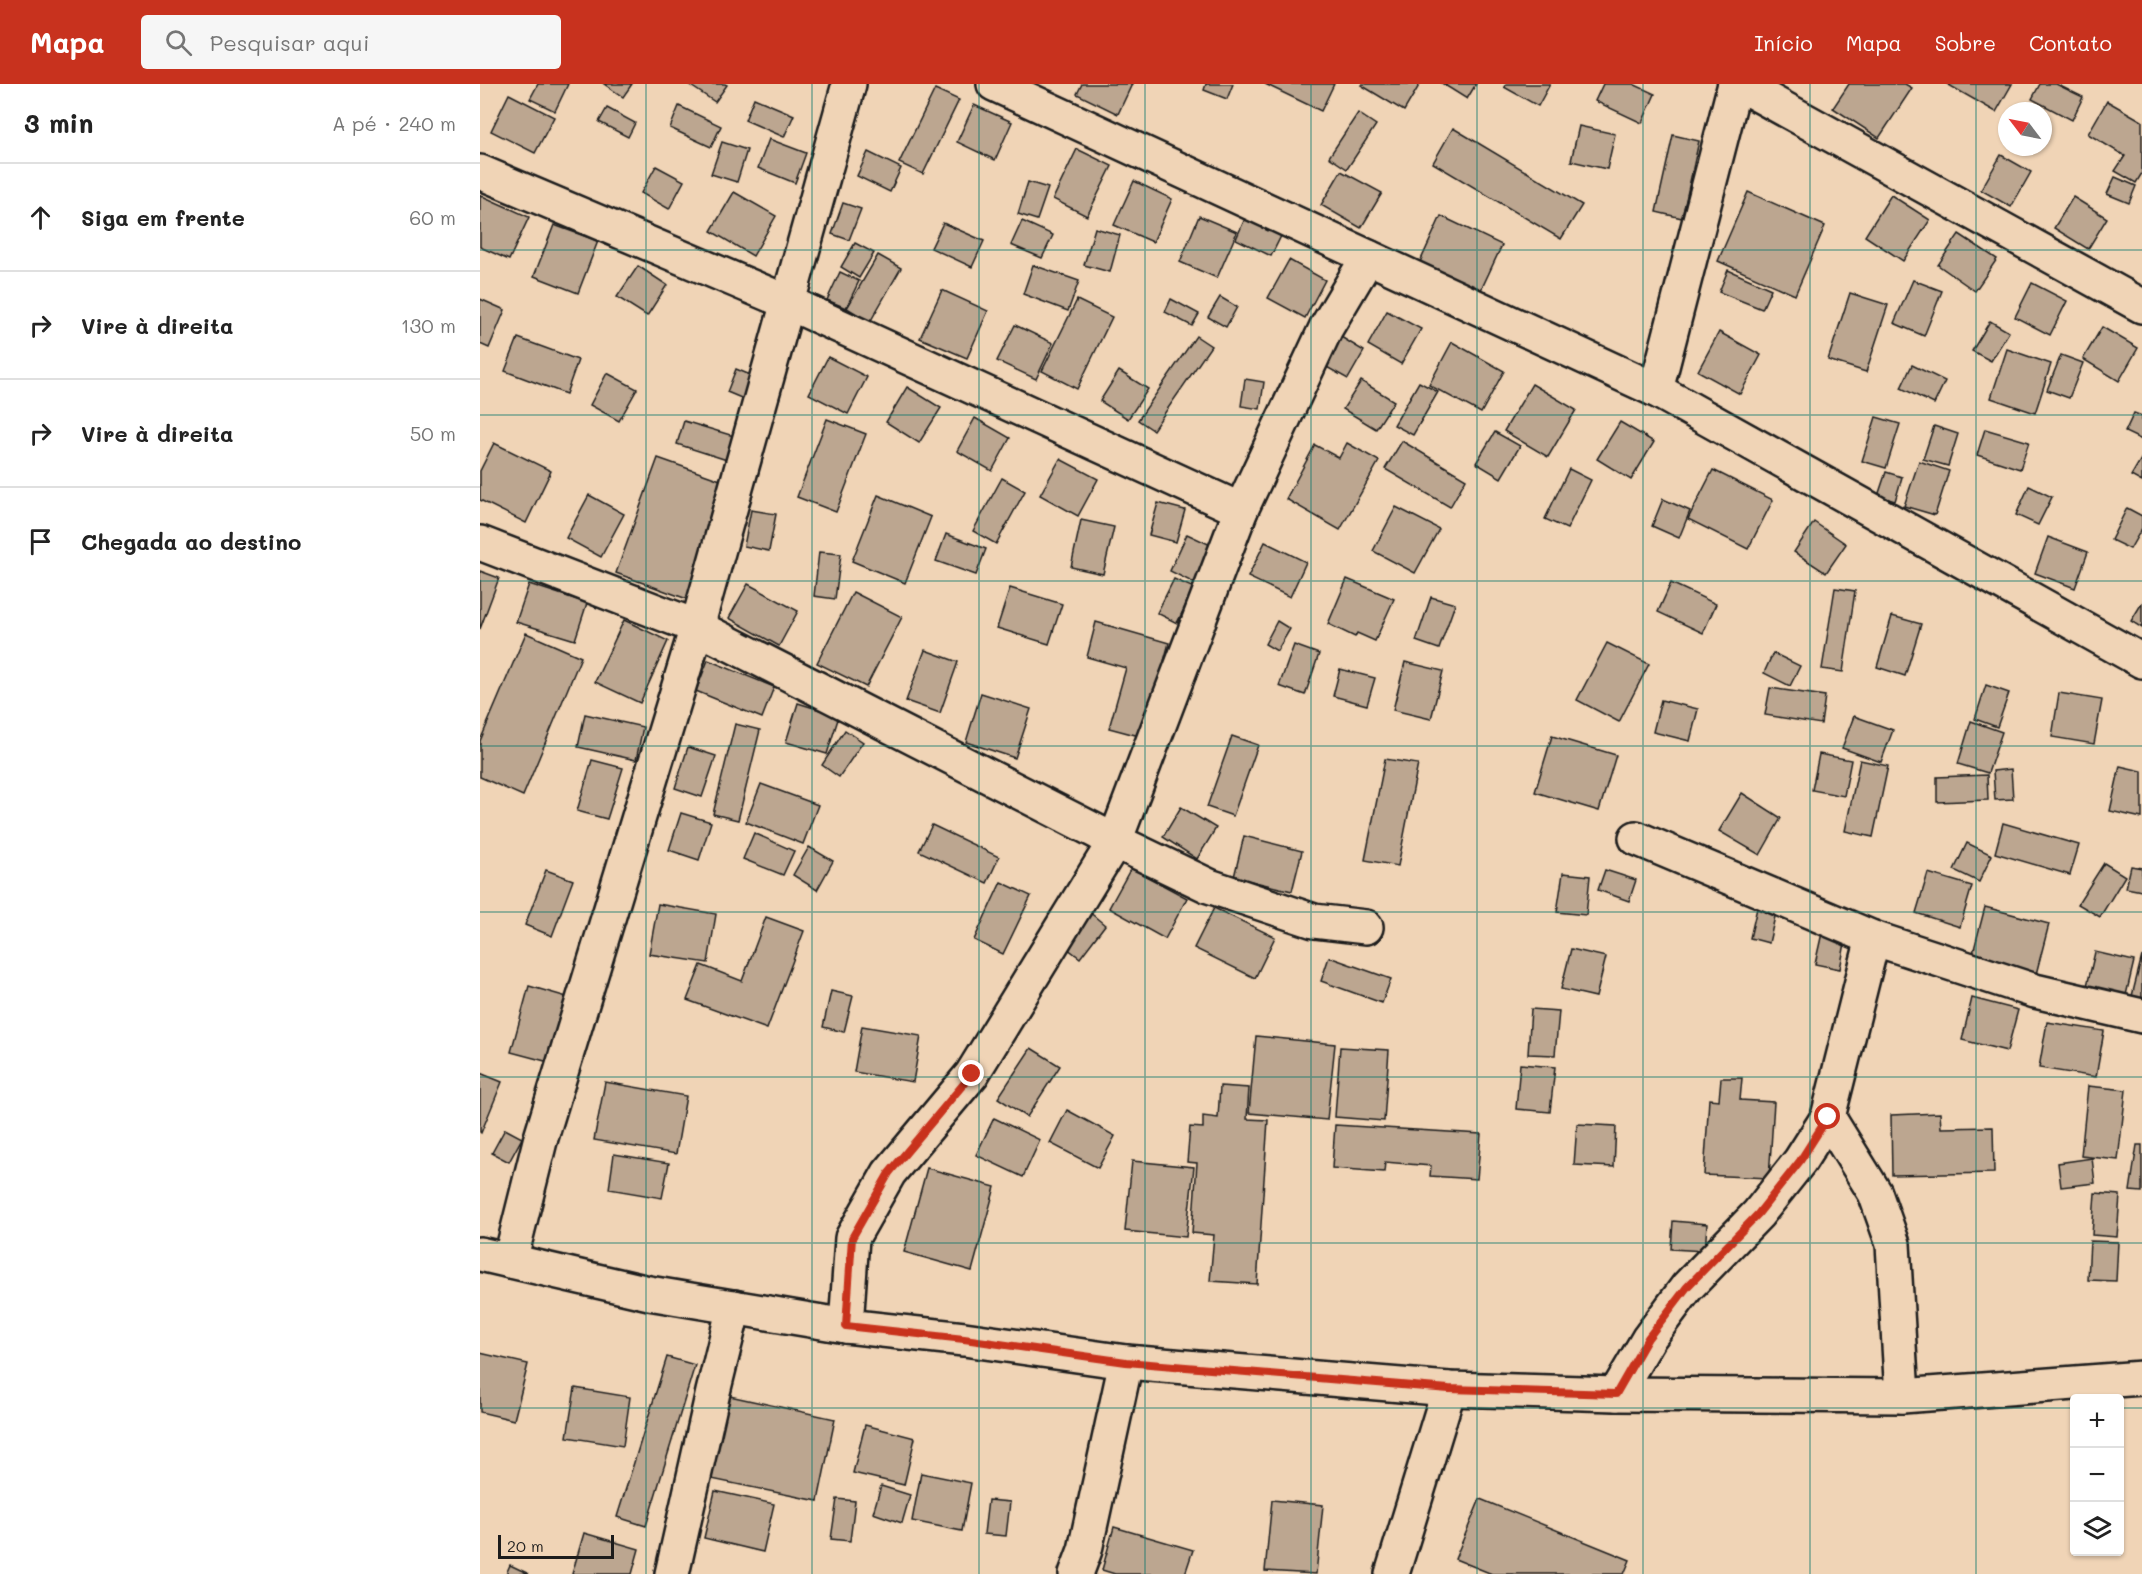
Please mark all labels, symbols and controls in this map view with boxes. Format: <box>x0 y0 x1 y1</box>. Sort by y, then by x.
search box <box>141 15 561 69</box>
text: Mapa <box>30 24 105 60</box>
icon: search <box>162 26 195 59</box>
text: Pesquisar aqui <box>210 28 369 57</box>
text: Início <box>1754 29 1813 56</box>
text: Mapa <box>1846 29 1902 56</box>
text: Sobre <box>1935 29 1996 56</box>
text: Contato <box>2029 29 2112 56</box>
north arrow <box>1998 102 2052 156</box>
text: 3 min <box>24 106 93 140</box>
text: A pé · 240 m <box>332 110 456 136</box>
icon: ahead <box>24 201 57 234</box>
text: Siga em frente <box>81 203 245 232</box>
text: 60 m <box>409 204 456 230</box>
icon: right <box>24 309 57 342</box>
text: Vire à direita <box>81 311 234 340</box>
text: 130 m <box>401 312 456 338</box>
icon: right <box>24 417 57 450</box>
text: Vire à direita <box>81 419 234 448</box>
text: 50 m <box>410 420 456 446</box>
icon: arrive <box>24 525 57 558</box>
text: Chegada ao destino <box>81 527 301 556</box>
route end <box>958 1060 984 1086</box>
route start <box>1814 1103 1840 1129</box>
map controls <box>2070 1394 2124 1556</box>
button: + <box>2070 1394 2124 1448</box>
button: − <box>2070 1448 2124 1502</box>
button: layers <box>2070 1502 2124 1556</box>
scale bar <box>498 1532 614 1560</box>
text: 20 m <box>507 1535 544 1556</box>

